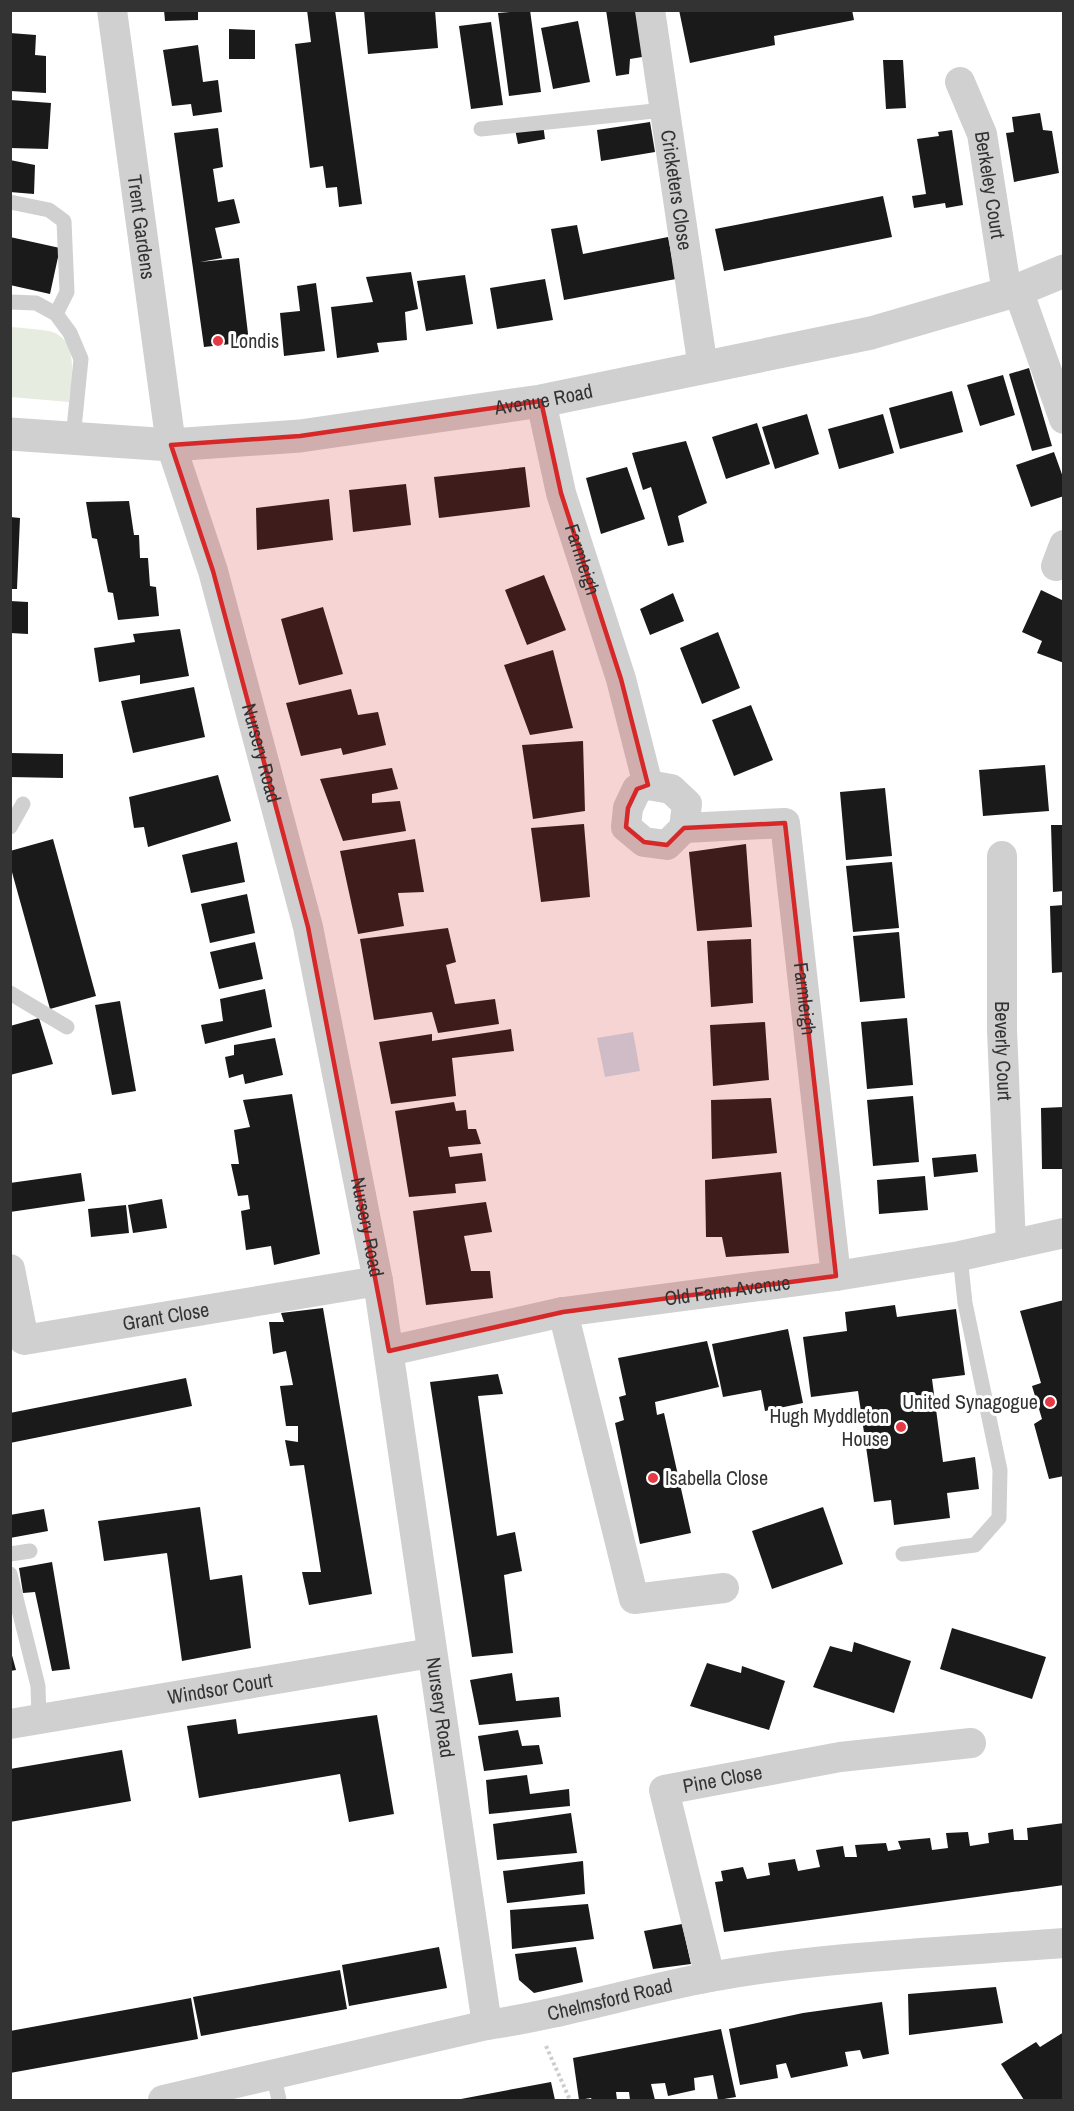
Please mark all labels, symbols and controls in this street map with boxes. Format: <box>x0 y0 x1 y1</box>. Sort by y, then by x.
street label: Cricketers Close <box>655 128 699 252</box>
street label: Berkeley Court <box>969 129 1012 241</box>
street label: Trent Gardens <box>121 173 162 281</box>
place label: Londis <box>230 327 279 354</box>
marker: Londis <box>211 334 225 348</box>
street label: Avenue Road <box>492 377 595 421</box>
street label: Farmleigh <box>559 520 607 598</box>
street label: Nursery Road <box>236 700 288 805</box>
street label: Farmleigh <box>788 961 823 1037</box>
street label: Beverly Court <box>989 1001 1019 1102</box>
street label: Nursery Road <box>345 1175 391 1279</box>
street label: Old Farm Avenue <box>663 1268 792 1312</box>
street label: Grant Close <box>120 1295 211 1336</box>
place label: United Synagogue <box>902 1388 1038 1415</box>
marker: United Synagogue <box>1043 1395 1057 1409</box>
place label: Hugh Myddleton House <box>770 1402 889 1452</box>
marker: Hugh Myddleton House <box>894 1420 908 1434</box>
place label: Isabella Close <box>665 1464 768 1491</box>
marker: Isabella Close <box>646 1471 660 1485</box>
street label: Nursery Road <box>420 1655 462 1759</box>
street label: Windsor Court <box>166 1666 275 1710</box>
street label: Pine Close <box>680 1758 764 1799</box>
street label: Chelmsford Road <box>545 1971 675 2027</box>

